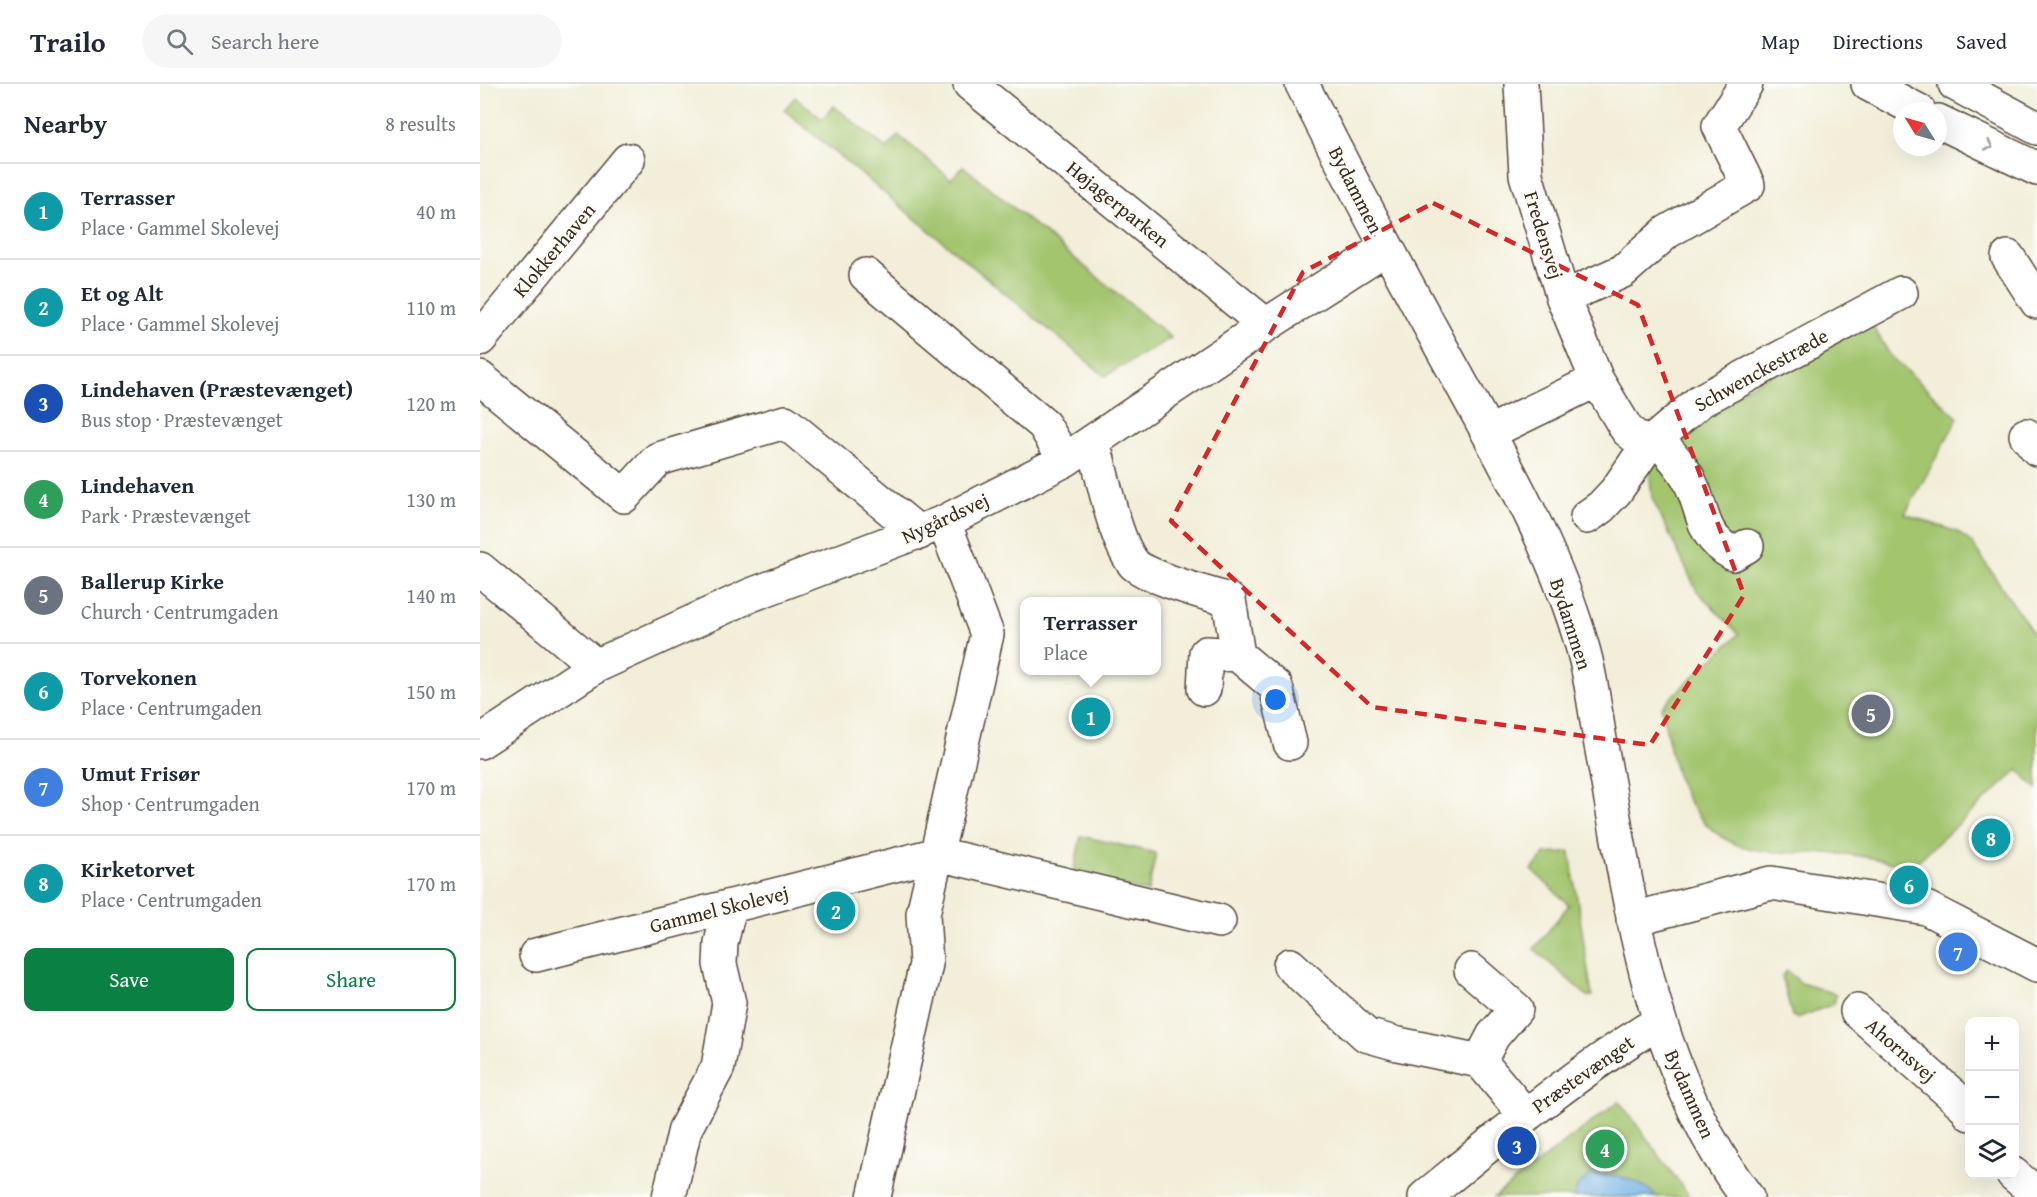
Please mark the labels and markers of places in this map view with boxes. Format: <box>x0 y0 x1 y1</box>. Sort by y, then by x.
pin: 5 <box>1852 692 1890 736</box>
pin: 1 <box>1072 694 1110 740</box>
pin: 8 <box>1972 816 2010 861</box>
pin: 6 <box>1890 862 1928 908</box>
pin: 2 <box>816 888 856 934</box>
pin: 7 <box>1938 930 1978 974</box>
pin: 3 <box>1498 1124 1536 1168</box>
pin: 4 <box>1586 1126 1624 1172</box>

